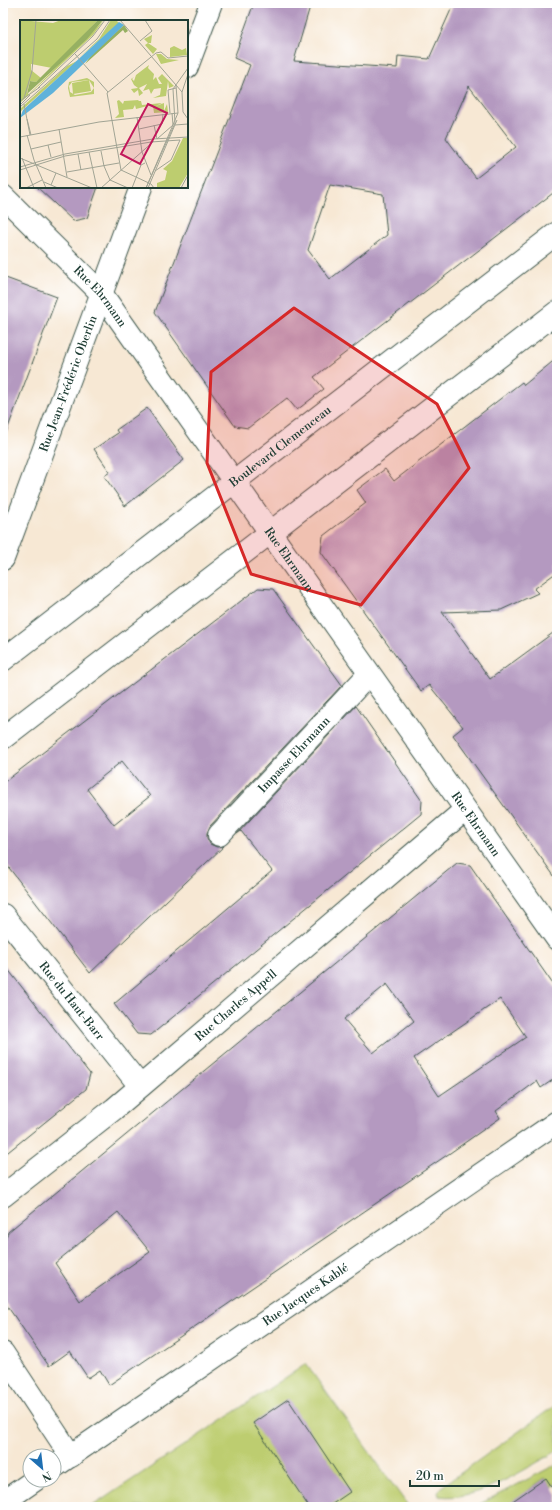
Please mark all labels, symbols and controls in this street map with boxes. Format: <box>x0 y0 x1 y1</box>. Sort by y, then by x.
inset map <box>20 20 188 188</box>
street label: Rue Ehrmann <box>70 263 130 330</box>
street label: Rue Jean-Frédéric Oberlin <box>36 313 101 454</box>
street label: Boulevard Clemenceau <box>226 403 335 491</box>
street label: Rue Ehrmann <box>261 525 317 595</box>
street label: Impasse Ehrmann <box>255 714 334 796</box>
street label: Rue Ehrmann <box>448 789 503 860</box>
street label: Rue du Haut-Barr <box>35 959 107 1044</box>
street label: Rue Charles Appell <box>192 966 280 1045</box>
street label: Rue Jacques Kablé <box>260 1260 352 1330</box>
north arrow <box>22 1448 62 1488</box>
scale bar <box>410 1462 499 1488</box>
text: N <box>39 1468 53 1484</box>
text: 20 m <box>416 1469 444 1484</box>

